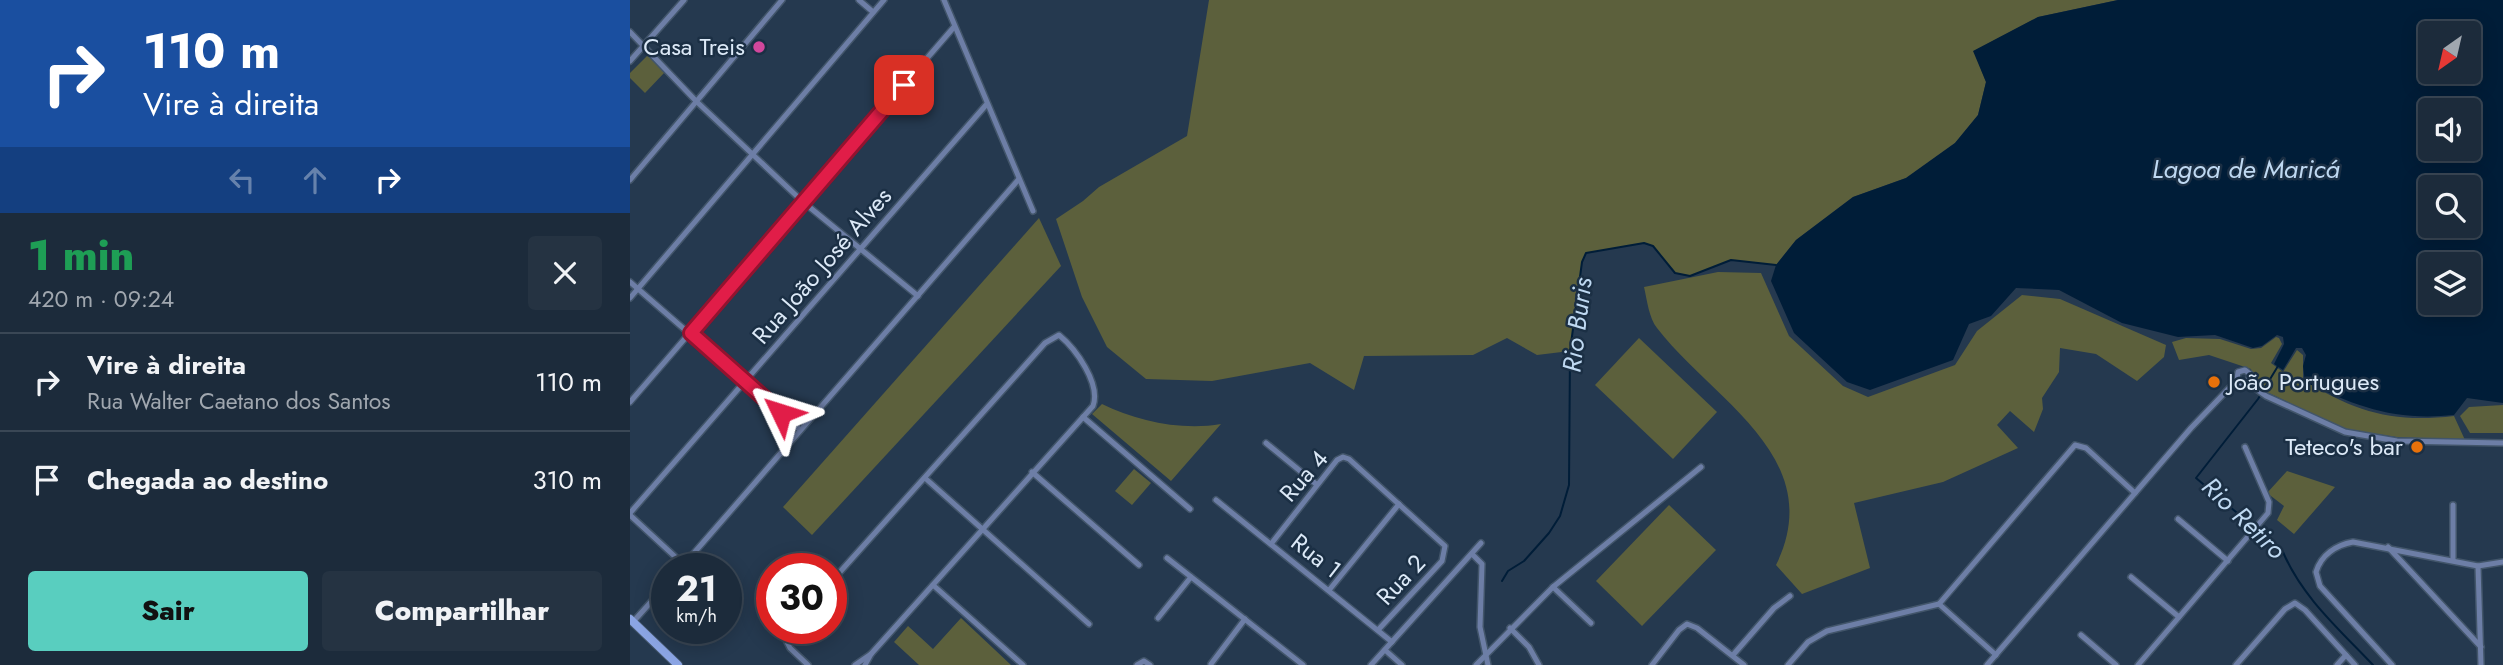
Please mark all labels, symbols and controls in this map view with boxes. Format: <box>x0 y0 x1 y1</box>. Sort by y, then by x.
text: 110 m <box>143 16 280 86</box>
north arrow <box>2418 21 2482 84</box>
map controls <box>2418 21 2481 315</box>
icon: right <box>28 28 119 119</box>
place label: Casa Treis <box>643 29 745 64</box>
marker: Casa Treis <box>751 39 767 55</box>
pin <box>874 55 934 115</box>
icon: arrive <box>885 66 923 104</box>
text: Vire à direita <box>143 81 319 127</box>
button: sound <box>2418 98 2481 161</box>
water label: Lagoa de Maricá <box>2152 150 2341 188</box>
icon: left <box>223 161 261 199</box>
icon: ahead <box>296 161 334 199</box>
icon: right <box>369 161 407 199</box>
button: search <box>2418 175 2481 238</box>
street label: Rua João José Alves <box>744 180 900 352</box>
text: 1 min <box>28 225 134 286</box>
button: close <box>528 236 602 310</box>
button: layers <box>2418 252 2481 315</box>
water label: Rio Buris <box>1552 275 1602 374</box>
text: 420 m · 09:24 <box>28 282 174 316</box>
text: Vire à direita <box>87 346 246 384</box>
icon: right <box>28 363 66 401</box>
text: 110 m <box>535 363 602 401</box>
place label: João Portugues <box>2225 364 2379 399</box>
marker: João Portugues <box>2206 374 2222 390</box>
position arrow <box>744 376 818 450</box>
text: Rua Walter Caetano dos Santos <box>87 384 391 418</box>
place label: Teteco's bar <box>2285 429 2404 464</box>
marker: Teteco's bar <box>2409 439 2425 455</box>
street label: Rua 4 <box>1271 442 1336 509</box>
icon: arrive <box>28 461 66 499</box>
text: Chegada ao destino <box>87 461 328 499</box>
text: 310 m <box>532 461 602 499</box>
water label: Rio Retiro <box>2193 468 2295 568</box>
street label: Rua 1 <box>1284 525 1349 587</box>
street label: Rua 2 <box>1368 546 1433 613</box>
speed limit sign: 30 <box>756 553 847 644</box>
text: 21 <box>676 564 717 614</box>
button: Sair <box>28 571 308 651</box>
button: Compartilhar <box>322 571 602 651</box>
text: km/h <box>676 603 717 629</box>

